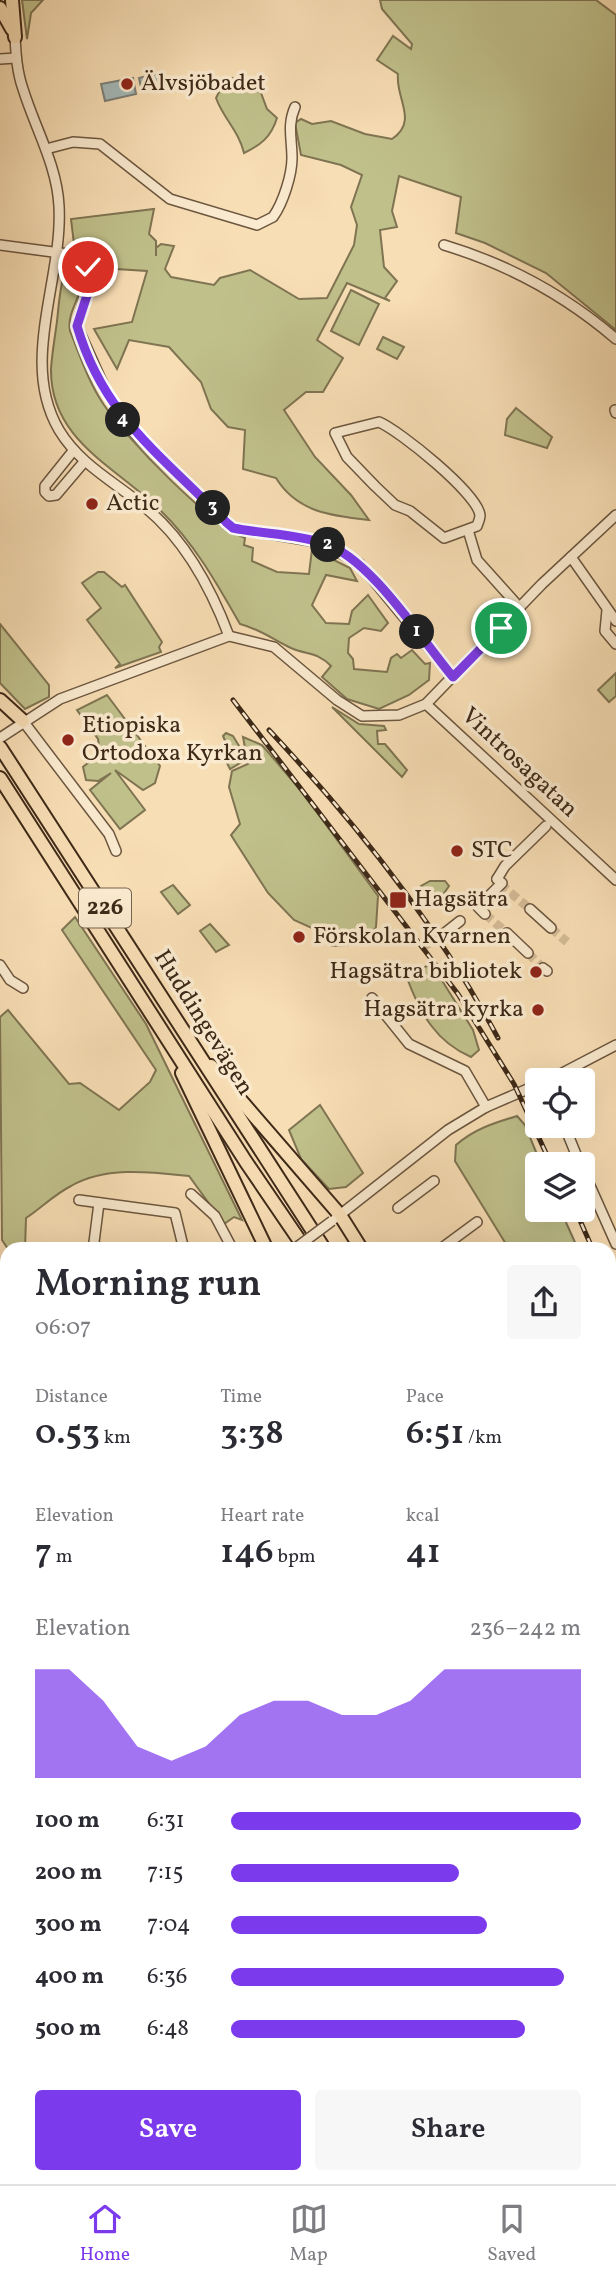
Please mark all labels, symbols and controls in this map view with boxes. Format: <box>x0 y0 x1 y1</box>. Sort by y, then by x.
place label: Älvsjöbadet <box>141 67 266 101</box>
marker: Älvsjöbadet <box>119 76 135 92</box>
pin <box>58 237 118 297</box>
icon: check <box>69 248 107 286</box>
pin: 4 <box>106 402 140 438</box>
text: 4 <box>117 406 128 432</box>
place label: Actic <box>106 487 160 521</box>
pin: 3 <box>196 490 230 526</box>
text: 3 <box>208 494 217 520</box>
marker: Actic <box>84 496 100 512</box>
pin: 2 <box>310 528 346 562</box>
text: 2 <box>323 531 332 557</box>
pin <box>471 598 531 658</box>
icon: arrive <box>482 609 520 647</box>
pin: 1 <box>400 614 434 650</box>
text: 1 <box>413 618 420 644</box>
street label: Vintrosagatan <box>453 700 585 826</box>
place label: Etiopiska Ortodoxa Kyrkan <box>82 709 263 771</box>
marker: Etiopiska Ortodoxa Kyrkan <box>60 732 76 748</box>
place label: STC <box>471 834 513 868</box>
marker: STC <box>449 843 465 859</box>
place label: Hagsätra <box>414 883 509 917</box>
road number: 226 <box>79 888 131 928</box>
marker: Hagsätra <box>388 890 408 910</box>
place label: Förskolan Kvarnen <box>313 920 511 954</box>
marker: Förskolan Kvarnen <box>291 929 307 945</box>
street label: Huddingevägen <box>145 944 261 1102</box>
place label: Hagsätra bibliotek <box>330 955 522 989</box>
marker: Hagsätra bibliotek <box>528 964 544 980</box>
place label: Hagsätra kyrka <box>363 993 524 1027</box>
marker: Hagsätra kyrka <box>530 1002 546 1018</box>
map controls <box>525 1068 595 1222</box>
button: locate <box>525 1068 595 1138</box>
button: layers <box>525 1152 595 1222</box>
text: Morning run <box>35 1259 261 1312</box>
button: share <box>507 1265 581 1339</box>
text: 06:07 <box>35 1312 91 1344</box>
text: Distance <box>35 1384 108 1410</box>
text: Time <box>220 1384 262 1410</box>
text: Pace <box>406 1384 444 1410</box>
text: 0.53 <box>35 1410 100 1458</box>
text: 3:38 <box>220 1410 284 1458</box>
text: 6:51 <box>406 1410 464 1458</box>
text: km <box>100 1425 131 1451</box>
text: /km <box>464 1425 502 1451</box>
text: Elevation <box>35 1503 114 1529</box>
text: Heart rate <box>220 1503 304 1529</box>
text: kcal <box>406 1503 439 1529</box>
text: 7 <box>35 1529 52 1577</box>
text: 146 <box>220 1529 274 1577</box>
text: 41 <box>406 1529 441 1577</box>
text: m <box>52 1544 72 1570</box>
text: bpm <box>274 1544 316 1570</box>
text: Elevation <box>35 1613 131 1645</box>
text: 236–242 m <box>469 1613 581 1645</box>
text: 100 m <box>35 1805 100 1837</box>
text: 6:31 <box>147 1805 185 1837</box>
text: 200 m <box>35 1857 102 1889</box>
text: 7:15 <box>147 1857 184 1889</box>
text: 300 m <box>35 1909 102 1941</box>
text: 7:04 <box>147 1909 191 1941</box>
text: 400 m <box>35 1961 104 1993</box>
text: 6:36 <box>147 1961 188 1993</box>
text: 500 m <box>35 2013 101 2045</box>
text: 6:48 <box>147 2013 189 2045</box>
button: Save <box>35 2090 301 2170</box>
button: Share <box>315 2090 581 2170</box>
tab: Home <box>80 2200 130 2268</box>
tab: Map <box>290 2200 328 2268</box>
tab: Saved <box>487 2200 536 2268</box>

